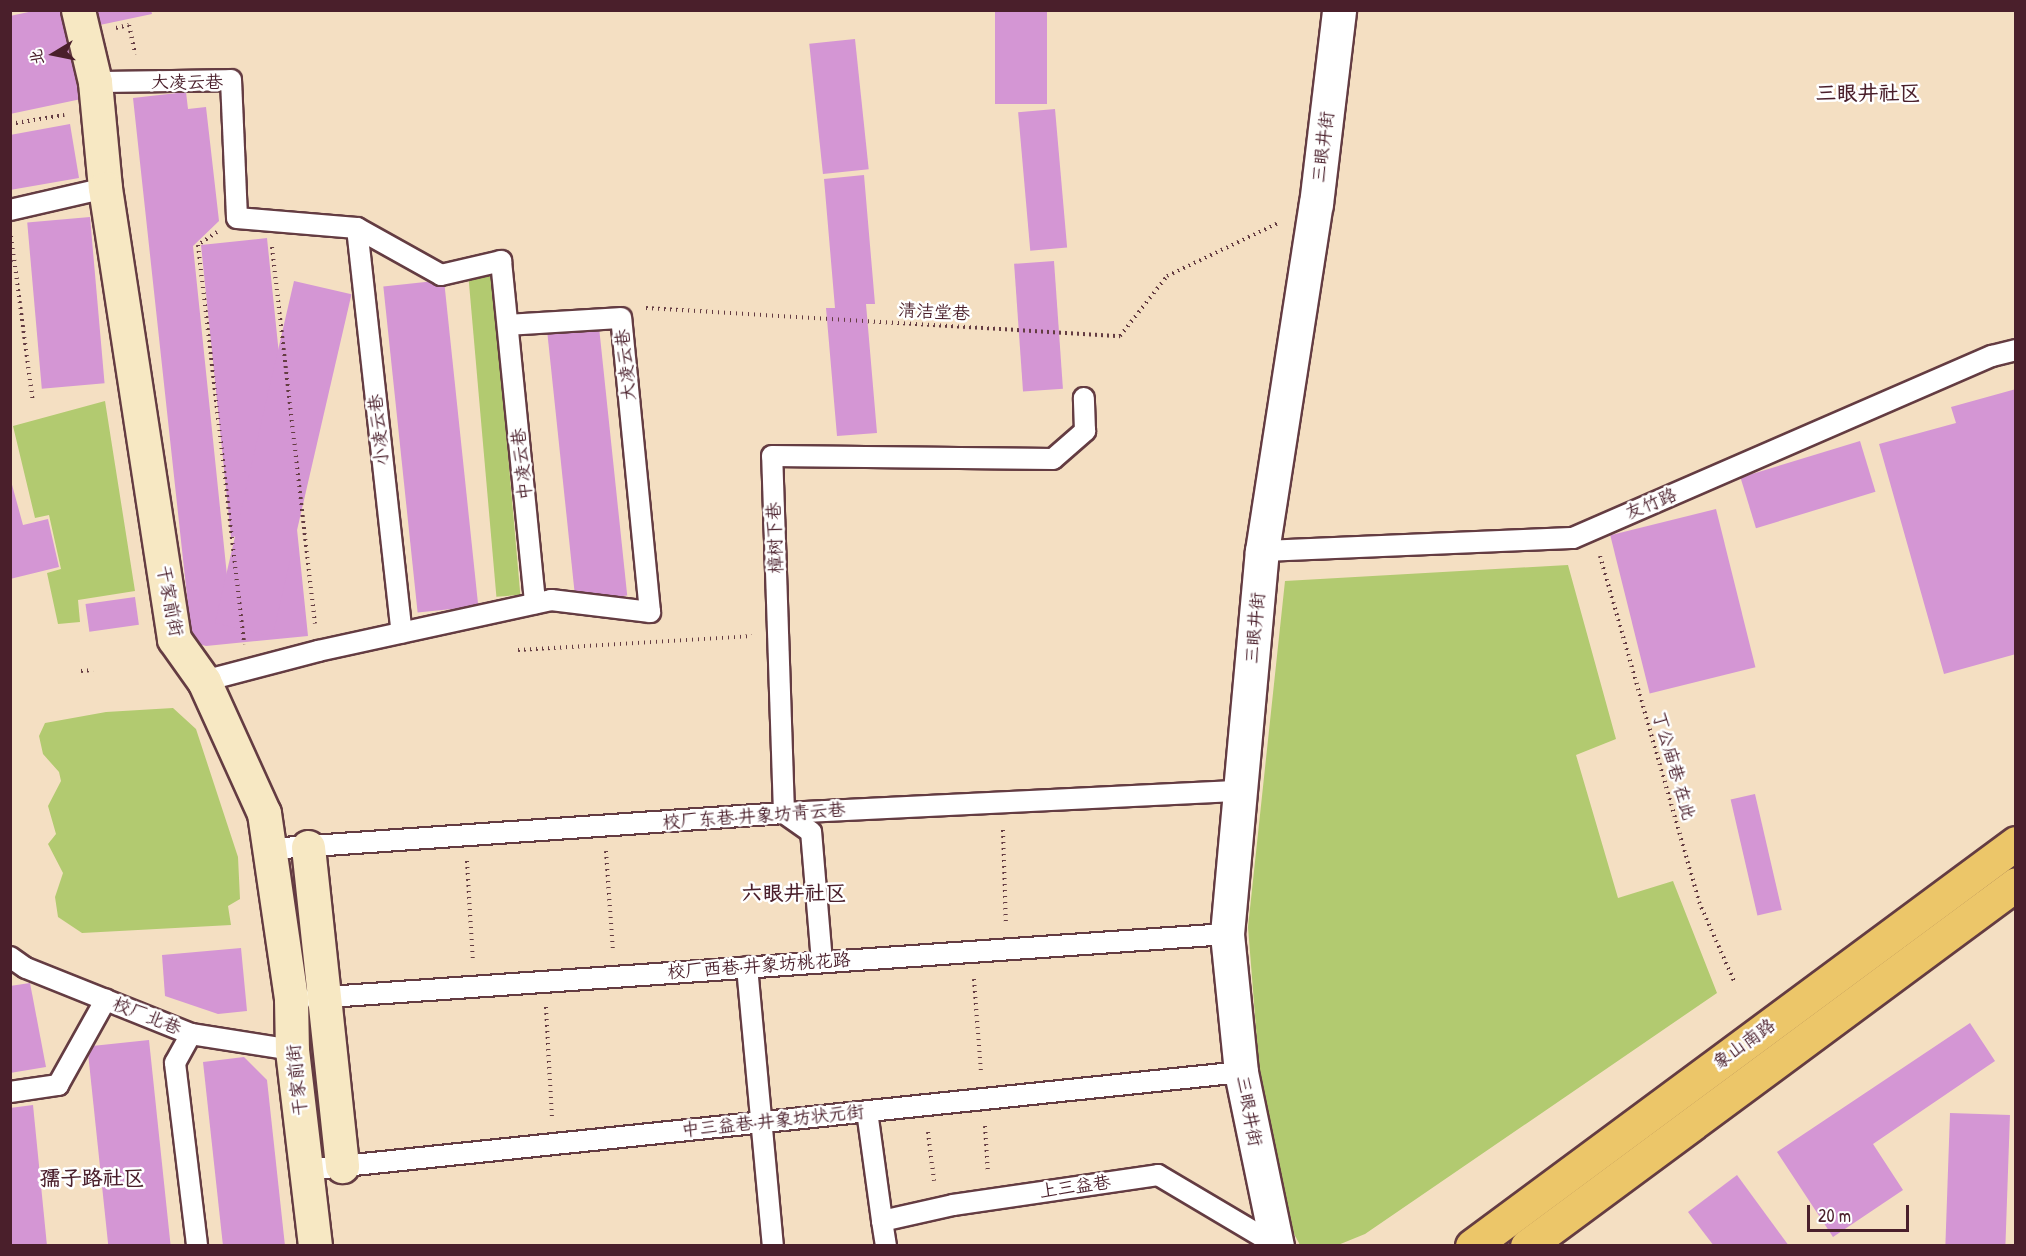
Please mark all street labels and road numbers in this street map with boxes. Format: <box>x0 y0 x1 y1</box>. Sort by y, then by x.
street label: 大凌云巷 <box>151 71 223 93</box>
street label: 三眼井街 <box>1308 110 1338 184</box>
street label: 清洁堂巷 <box>897 299 971 325</box>
street label: 大凌云巷 <box>611 328 641 402</box>
street label: 小凌云巷 <box>364 393 394 467</box>
street label: 中凌云巷 <box>507 427 537 501</box>
street label: 友竹路 <box>1622 484 1680 524</box>
street label: 樟树下巷 <box>763 502 787 574</box>
street label: 干家前街 <box>153 564 187 638</box>
street label: 三眼井街 <box>1241 591 1269 665</box>
street label: 丁公庙巷 在此 <box>1648 709 1700 823</box>
street label: 校厂东巷·井象坊青云巷 <box>662 799 846 833</box>
street label: 校厂西巷·井象坊桃花路 <box>667 949 851 983</box>
street label: 校厂北巷 <box>110 993 184 1039</box>
street label: 象山南路 <box>1709 1014 1779 1074</box>
street label: 干家前街 <box>282 1043 312 1117</box>
street label: 三眼井街 <box>1232 1074 1266 1148</box>
street label: 中三益巷·井象坊状元街 <box>681 1101 865 1141</box>
street label: 上三益巷 <box>1038 1171 1112 1203</box>

